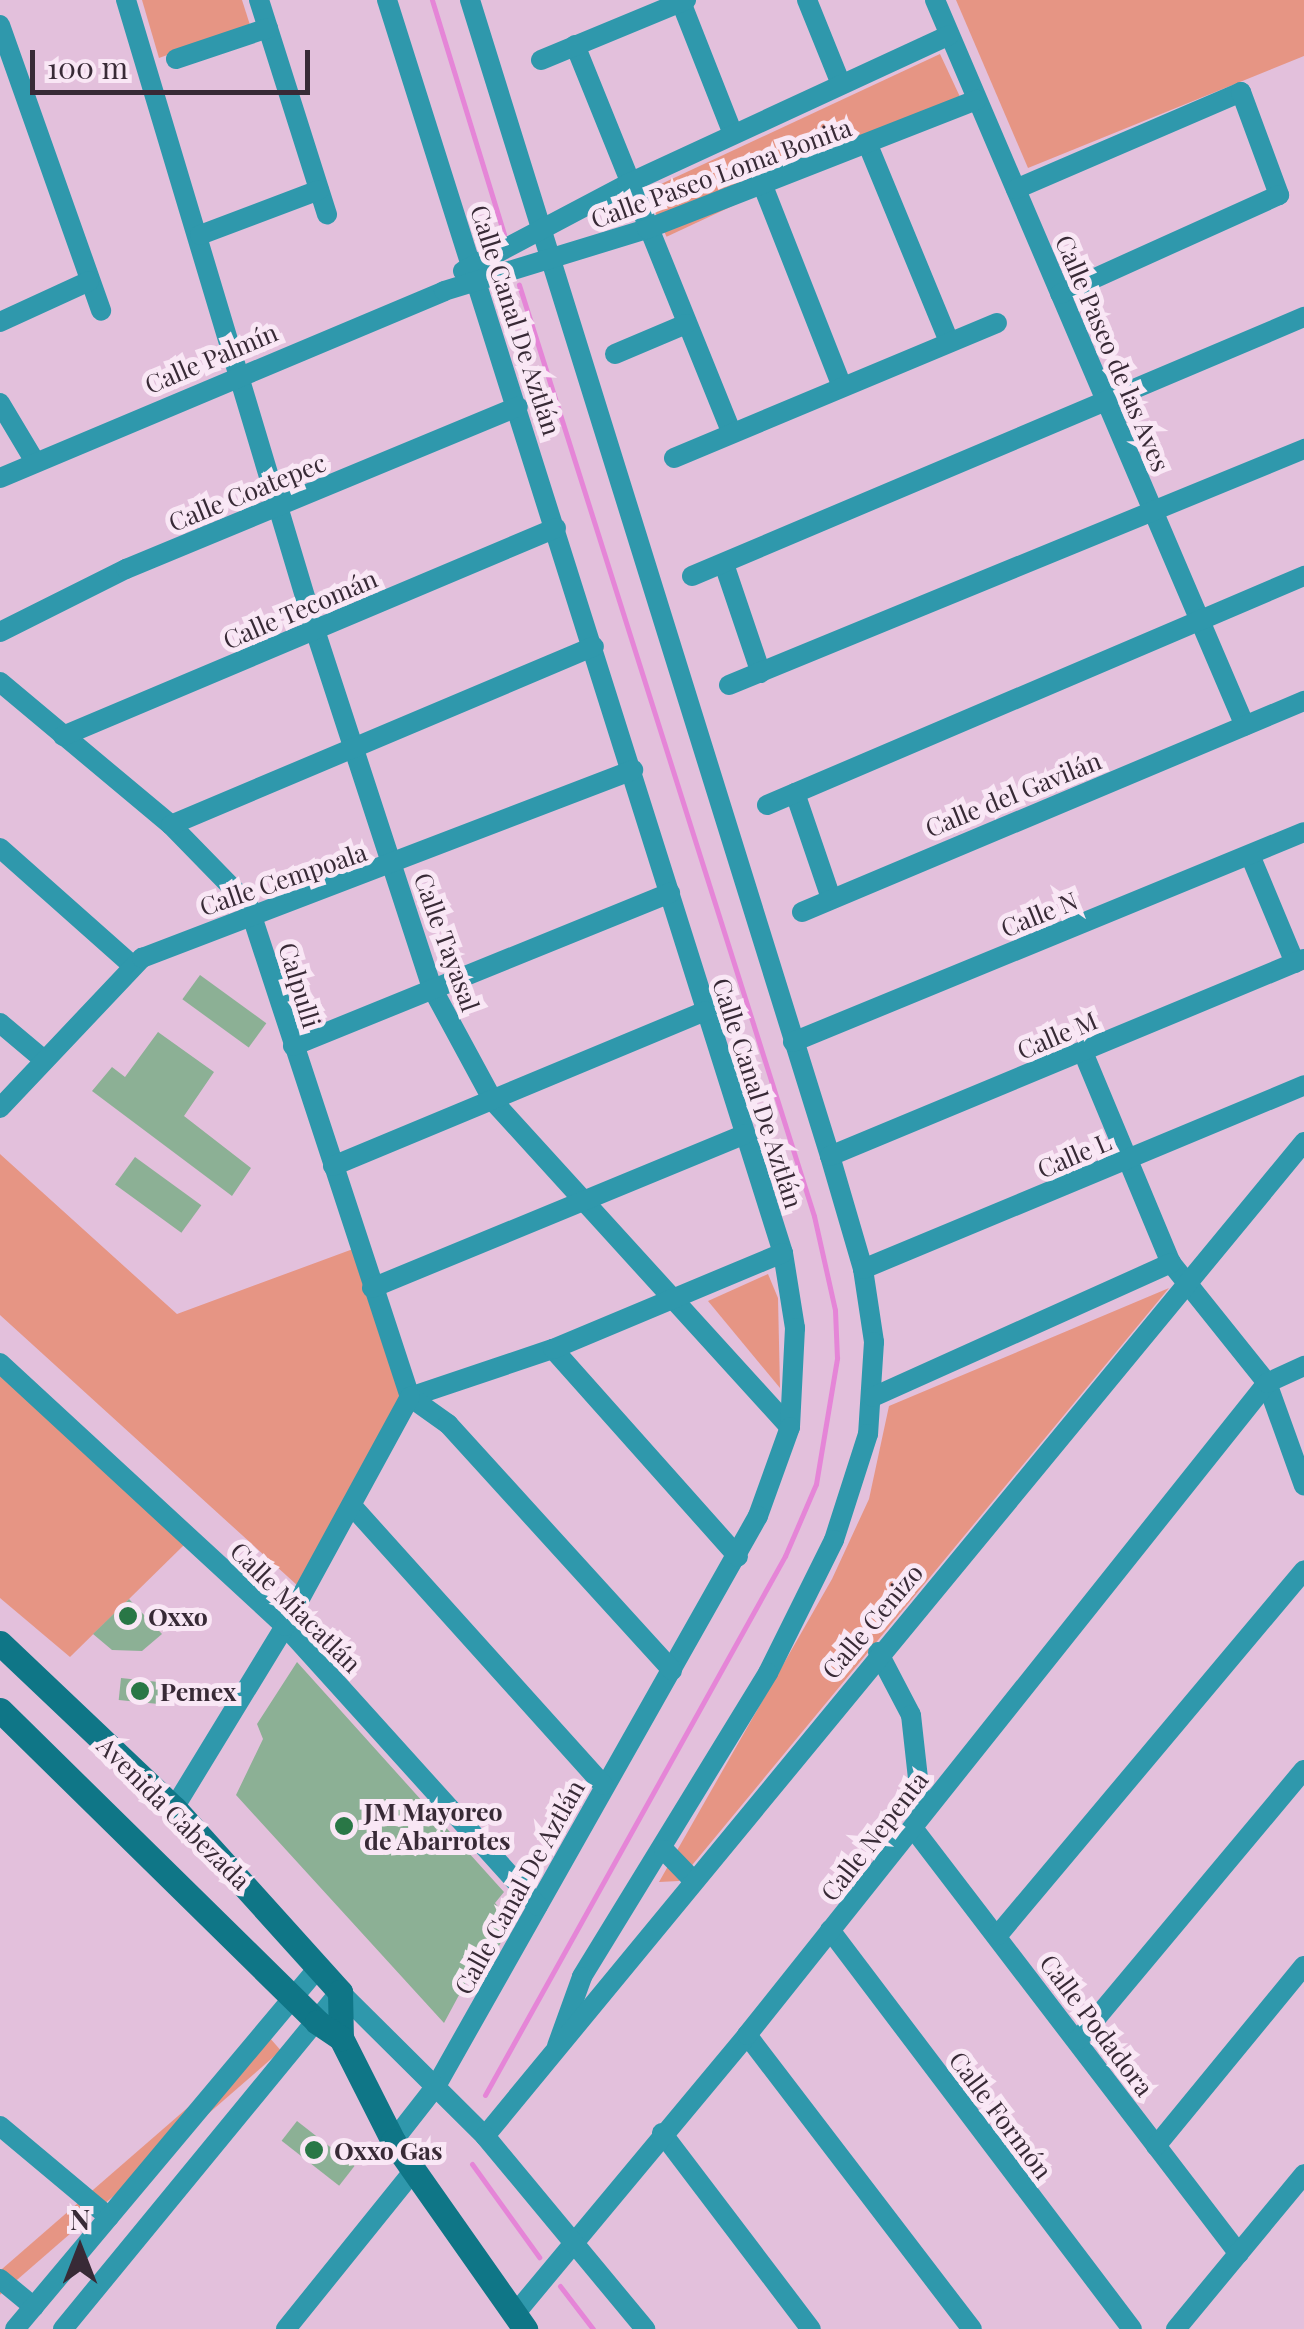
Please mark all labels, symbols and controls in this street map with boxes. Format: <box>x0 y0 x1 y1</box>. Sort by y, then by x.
scale bar <box>35 30 315 92</box>
text: 100 m <box>47 47 128 87</box>
street label: Calle Paseo Loma Bonita <box>587 112 855 234</box>
street label: Calle Canal De Aztlán <box>465 201 567 439</box>
street label: Calle Paseo de las Aves <box>1049 230 1177 476</box>
street label: Calle Palmín <box>140 317 282 399</box>
street label: Calle Coatepec <box>164 447 330 537</box>
street label: Calle Tecomán <box>218 563 382 655</box>
street label: Calle del Gavilán <box>921 745 1105 843</box>
street label: Calle Cempoala <box>195 836 371 922</box>
street label: Calle Tayasal <box>408 868 486 1016</box>
street label: Calle N <box>996 885 1082 943</box>
street label: Calpulli <box>273 939 327 1031</box>
street label: Calle Canal De Aztlán <box>707 974 809 1212</box>
street label: Calle M <box>1012 1005 1102 1065</box>
street label: Calle L <box>1033 1126 1115 1184</box>
street label: Calle Miacatlán <box>225 1536 367 1678</box>
street label: Calle Cenizo <box>815 1558 929 1684</box>
place label: Oxxo <box>148 1601 208 1631</box>
marker: Oxxo <box>117 1605 139 1627</box>
place label: Pemex <box>160 1676 236 1706</box>
marker: Pemex <box>129 1680 151 1702</box>
street label: Avenida Cabezada <box>91 1730 257 1896</box>
street label: Calle Nepenta <box>814 1765 934 1907</box>
street label: Calle Canal De Aztlán <box>447 1774 591 2000</box>
place label: JM Mayoreo de Abarrotes <box>364 1797 512 1856</box>
marker: JM Mayoreo de Abarrotes <box>333 1815 355 1837</box>
street label: Calle Podadora <box>1034 1948 1160 2102</box>
street label: Calle Formón <box>943 2045 1059 2185</box>
place label: Oxxo Gas <box>334 2135 443 2165</box>
marker: Oxxo Gas <box>303 2139 325 2161</box>
north arrow <box>30 2199 130 2299</box>
text: N <box>70 2200 90 2237</box>

